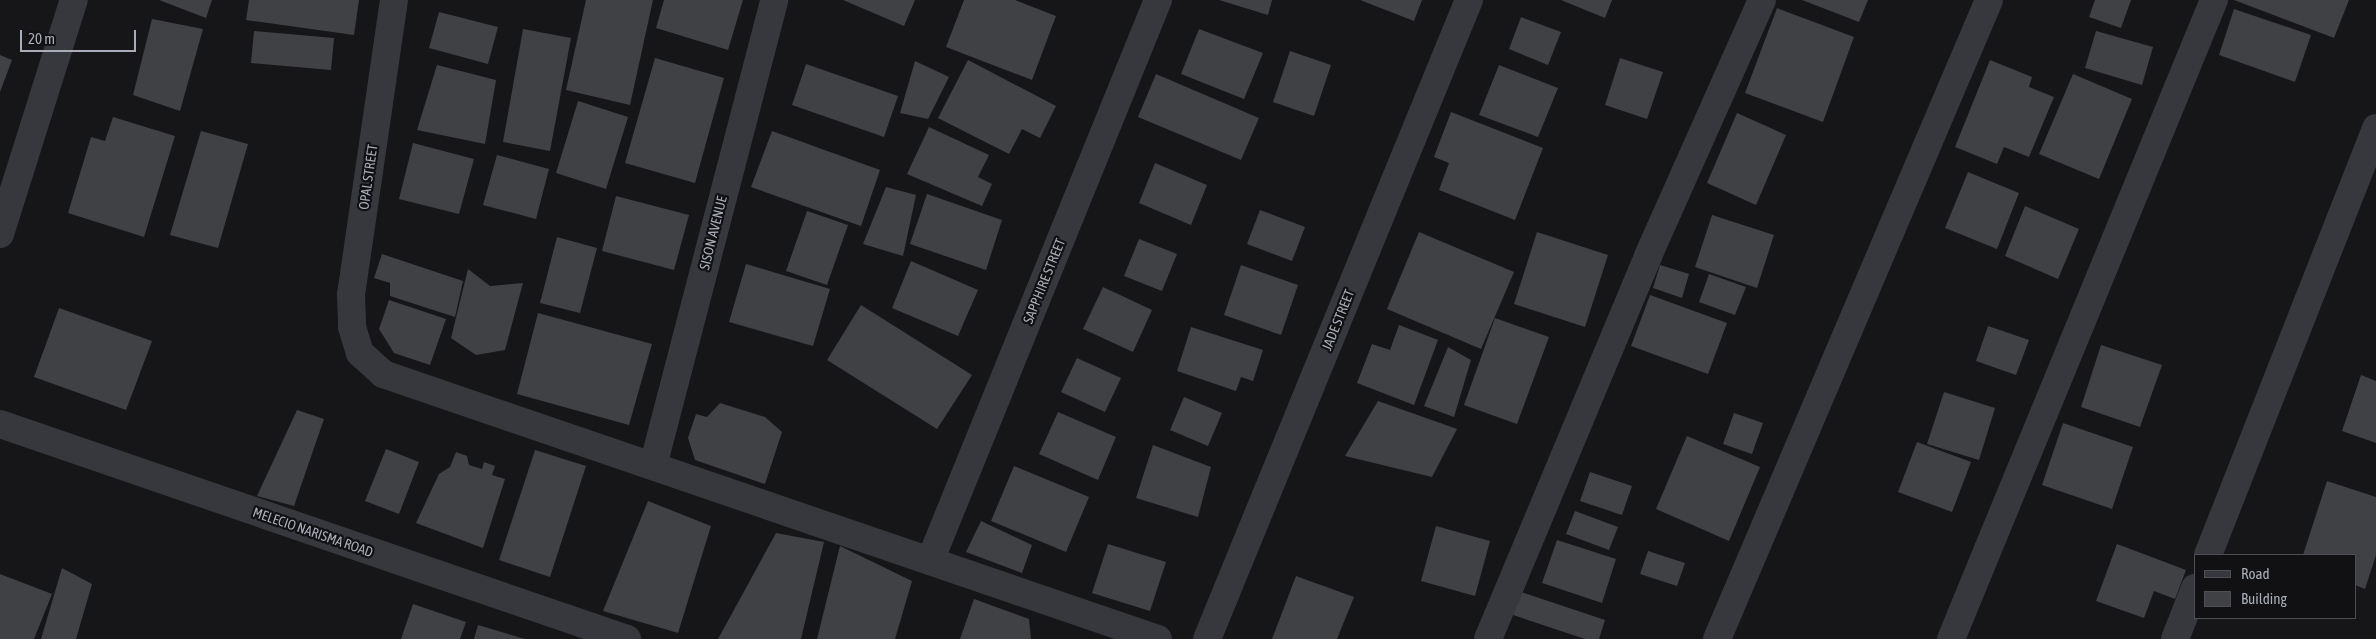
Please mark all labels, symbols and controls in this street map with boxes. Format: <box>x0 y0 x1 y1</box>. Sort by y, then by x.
scale bar <box>22 20 139 52</box>
text: 20 m <box>28 30 55 47</box>
street label: OPAL STREET <box>355 143 381 211</box>
street label: SISON AVENUE <box>696 194 730 272</box>
street label: SAPPHIRE STREET <box>1019 236 1069 326</box>
street label: JADE STREET <box>1318 287 1358 353</box>
street label: MELECIO NARISMA ROAD <box>251 504 375 560</box>
legend <box>2194 554 2356 619</box>
text: Road <box>2241 565 2270 582</box>
text: Building <box>2241 590 2287 607</box>

